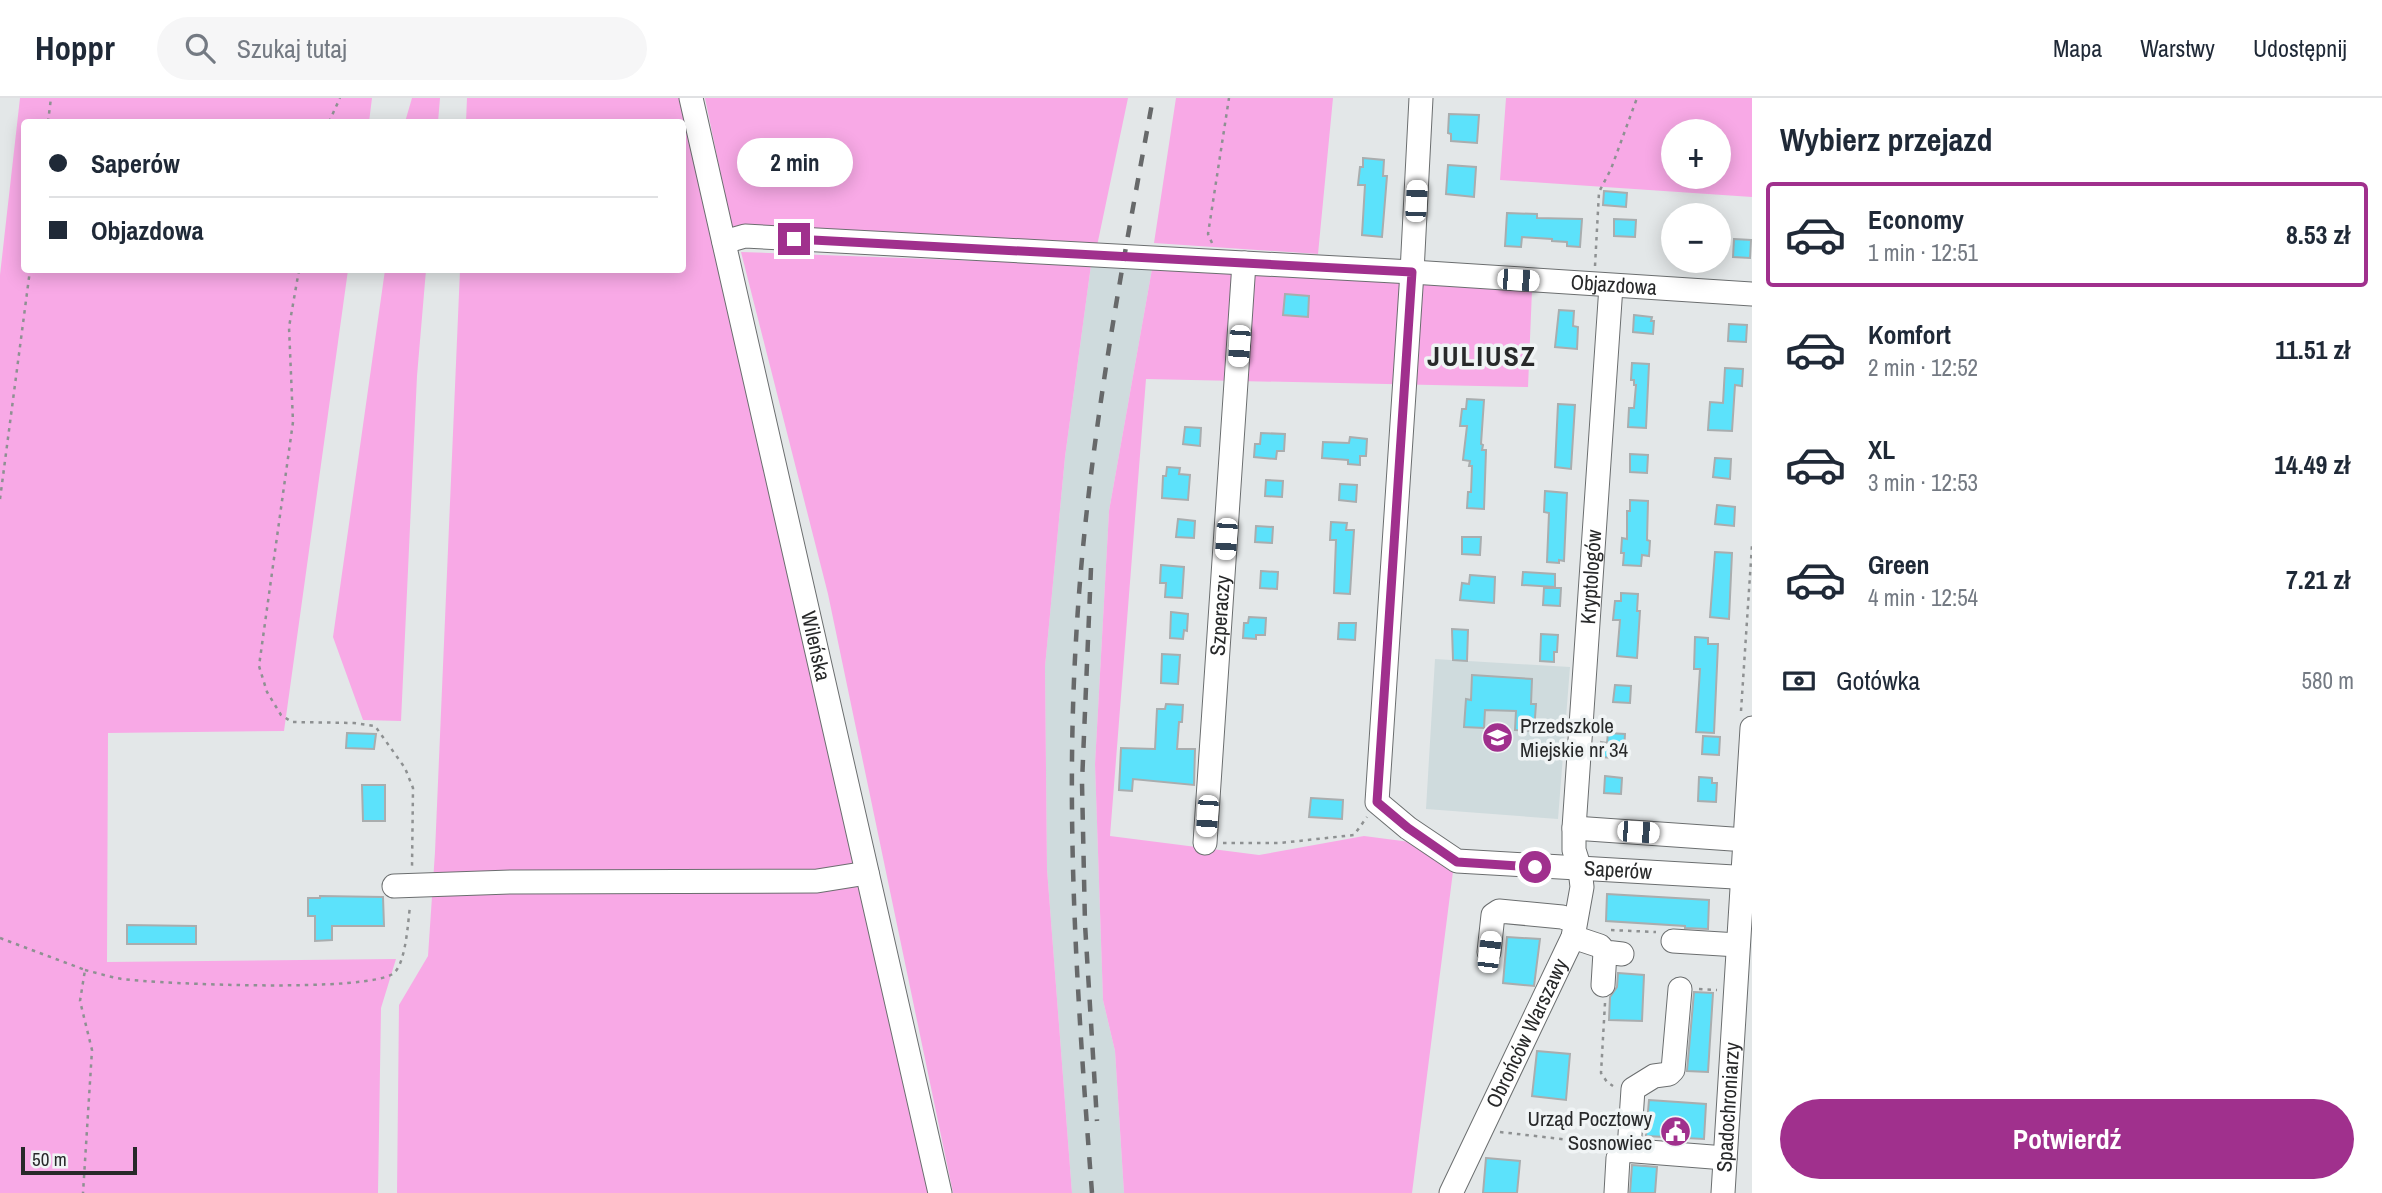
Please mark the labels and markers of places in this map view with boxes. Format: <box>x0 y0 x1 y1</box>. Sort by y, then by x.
place label: Przedszkole Miejskie nr 34 <box>1520 711 1629 764</box>
school or university icon: Przedszkole Miejskie nr 34 <box>1480 721 1514 755</box>
place label: Urząd Pocztowy Sosnowiec <box>1528 1104 1652 1157</box>
public building icon: Urząd Pocztowy Sosnowiec <box>1658 1114 1692 1148</box>

